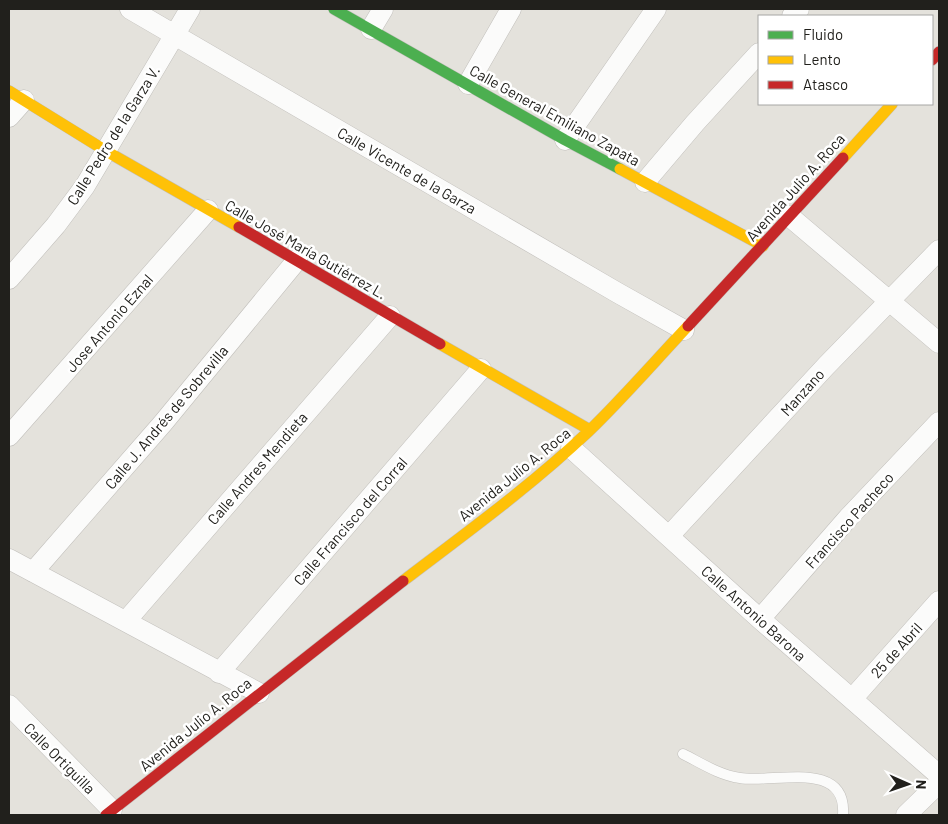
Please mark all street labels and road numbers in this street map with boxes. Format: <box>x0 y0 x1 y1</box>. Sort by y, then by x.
street label: Calle General Emiliano Zapata <box>467 61 643 169</box>
street label: Calle Pedro de la Garza V. <box>63 62 163 208</box>
street label: Calle Vicente de la Garza <box>334 123 480 217</box>
street label: Avenida Julio A. Roca <box>742 130 848 244</box>
street label: Calle José María Gutiérrez L. <box>222 195 390 303</box>
street label: Jose Antonio Eznal <box>62 270 156 376</box>
street label: Calle J. Andrés de Sobrevilla <box>101 342 231 492</box>
street label: Manzano <box>776 365 828 419</box>
street label: Calle Andres Mendieta <box>203 408 311 528</box>
street label: Avenida Julio A. Roca <box>455 423 573 525</box>
street label: Calle Francisco del Corral <box>290 453 410 589</box>
street label: Francisco Pacheco <box>801 468 897 572</box>
street label: Calle Antonio Barona <box>698 561 810 665</box>
street label: 25 de Abril <box>867 619 925 681</box>
street label: Avenida Julio A. Roca <box>136 673 254 775</box>
street label: Calle Ortiguilla <box>21 719 99 797</box>

